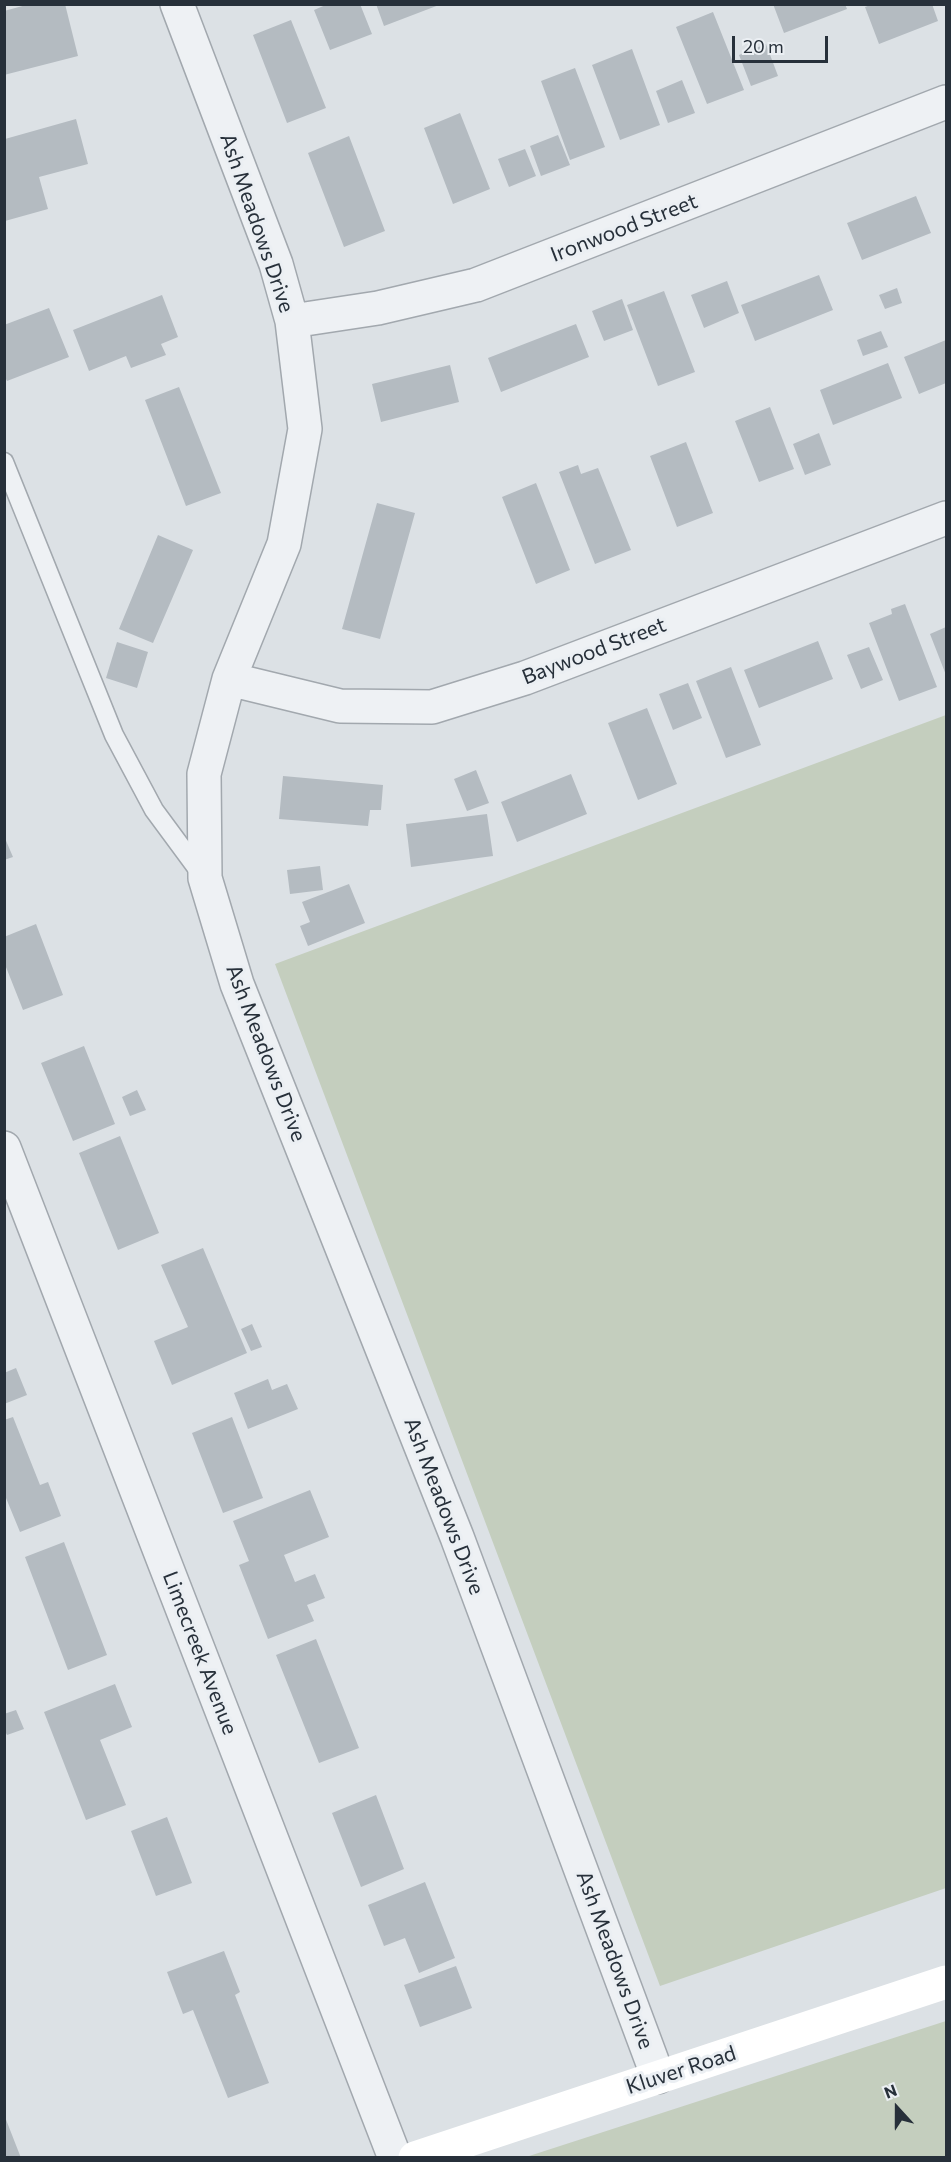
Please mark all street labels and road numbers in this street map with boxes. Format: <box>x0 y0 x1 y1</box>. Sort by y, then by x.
street label: Ash Meadows Drive <box>215 130 299 316</box>
street label: Ironwood Street <box>547 188 701 268</box>
street label: Baywood Street <box>518 612 670 690</box>
street label: Ash Meadows Drive <box>221 961 311 1145</box>
street label: Ash Meadows Drive <box>399 1414 489 1598</box>
street label: Limecreek Avenue <box>157 1568 243 1738</box>
street label: Ash Meadows Drive <box>571 1868 659 2052</box>
street label: Kluver Road <box>623 2040 739 2100</box>

